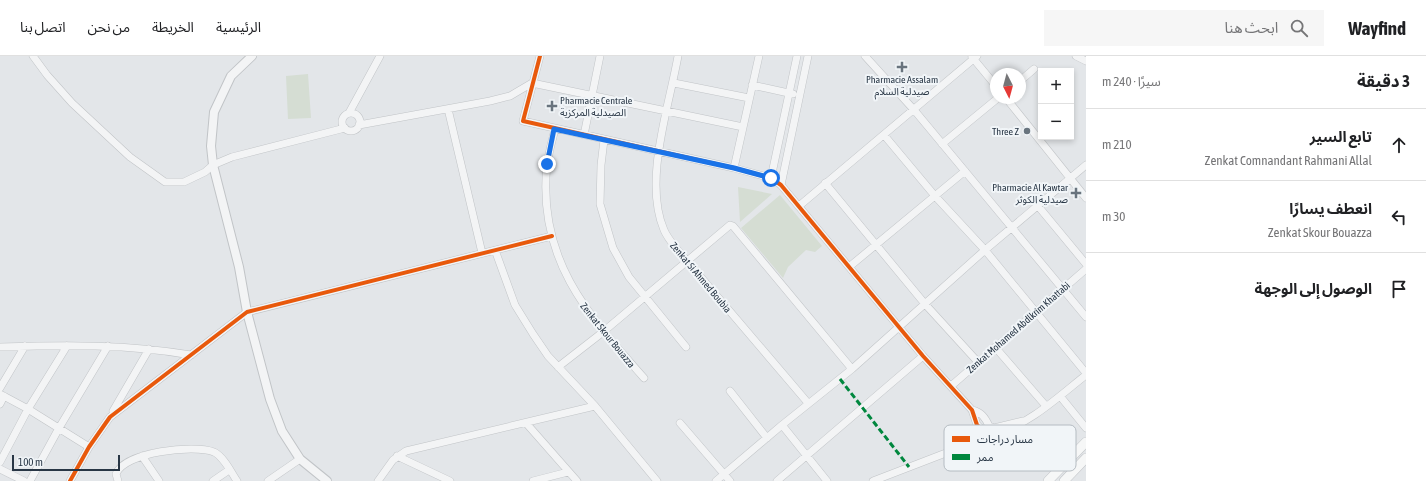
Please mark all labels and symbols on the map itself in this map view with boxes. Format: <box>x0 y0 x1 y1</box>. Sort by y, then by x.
marker: Pharmacie Assalam صيدلية السلام <box>897 62 907 72</box>
north arrow <box>990 68 1026 104</box>
place label: Pharmacie Assalam صيدلية السلام <box>866 74 938 100</box>
place label: Pharmacie Centrale الصيدلية المركزية <box>560 95 633 119</box>
marker: Pharmacie Centrale الصيدلية المركزية <box>547 101 557 111</box>
place label: Three Z <box>992 126 1019 137</box>
marker: Three Z <box>1022 126 1032 136</box>
route end <box>538 155 556 173</box>
route start <box>762 169 780 187</box>
place label: Pharmacie Al Kawtar صيدلية الكوثر <box>992 182 1069 206</box>
marker: Pharmacie Al Kawtar صيدلية الكوثر <box>1071 188 1081 198</box>
street label: Zenkat Si Ahmed Boubia <box>668 240 734 315</box>
street label: Zenkat Mohamed Abdlkrim Khattabi <box>965 280 1072 375</box>
street label: Zenkat Skour Bouazza <box>578 301 637 370</box>
legend <box>944 425 1076 471</box>
text: مسار دراجات <box>977 433 1033 446</box>
text: ممر <box>976 451 994 464</box>
scale bar <box>12 453 120 472</box>

